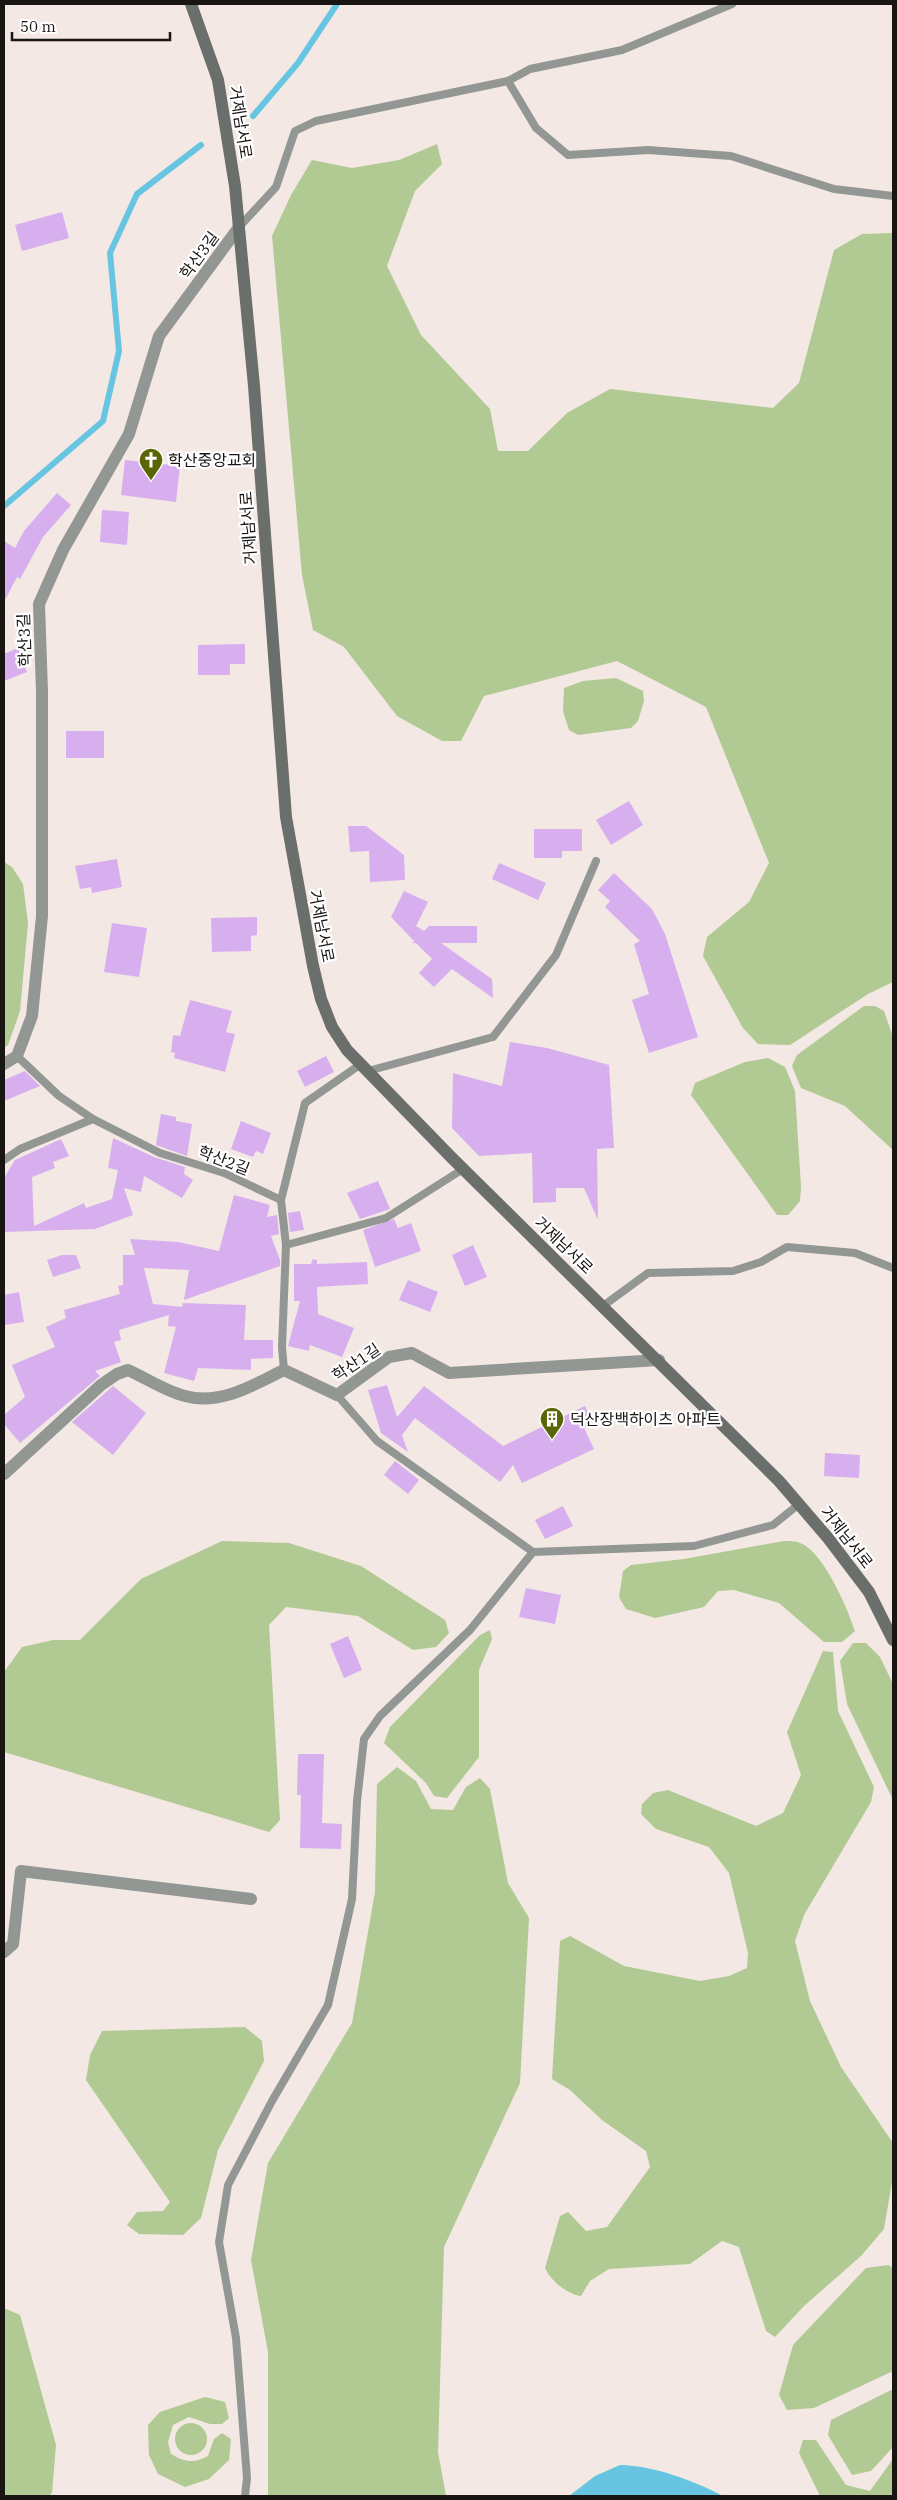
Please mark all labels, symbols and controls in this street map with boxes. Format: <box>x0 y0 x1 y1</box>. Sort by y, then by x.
scale bar <box>12 10 170 42</box>
text: 50 m <box>20 17 56 36</box>
street label: 거제남서로 <box>225 84 257 160</box>
street label: 학산3길 <box>175 227 223 283</box>
church icon: 학산중앙교회 <box>138 447 164 481</box>
place label: 학산중앙교회 <box>168 450 256 470</box>
street label: 거제남서로 <box>235 490 261 565</box>
street label: 학산3길 <box>13 613 35 667</box>
street label: 거제남서로 <box>305 888 339 964</box>
street label: 학산2길 <box>195 1141 253 1179</box>
street label: 거제남서로 <box>531 1212 598 1278</box>
street label: 학산1길 <box>328 1339 384 1385</box>
building icon: 덕산장백하이츠 아파트 <box>539 1406 565 1440</box>
place label: 덕산장백하이츠 아파트 <box>570 1409 721 1429</box>
street label: 거제남서로 <box>816 1502 878 1572</box>

